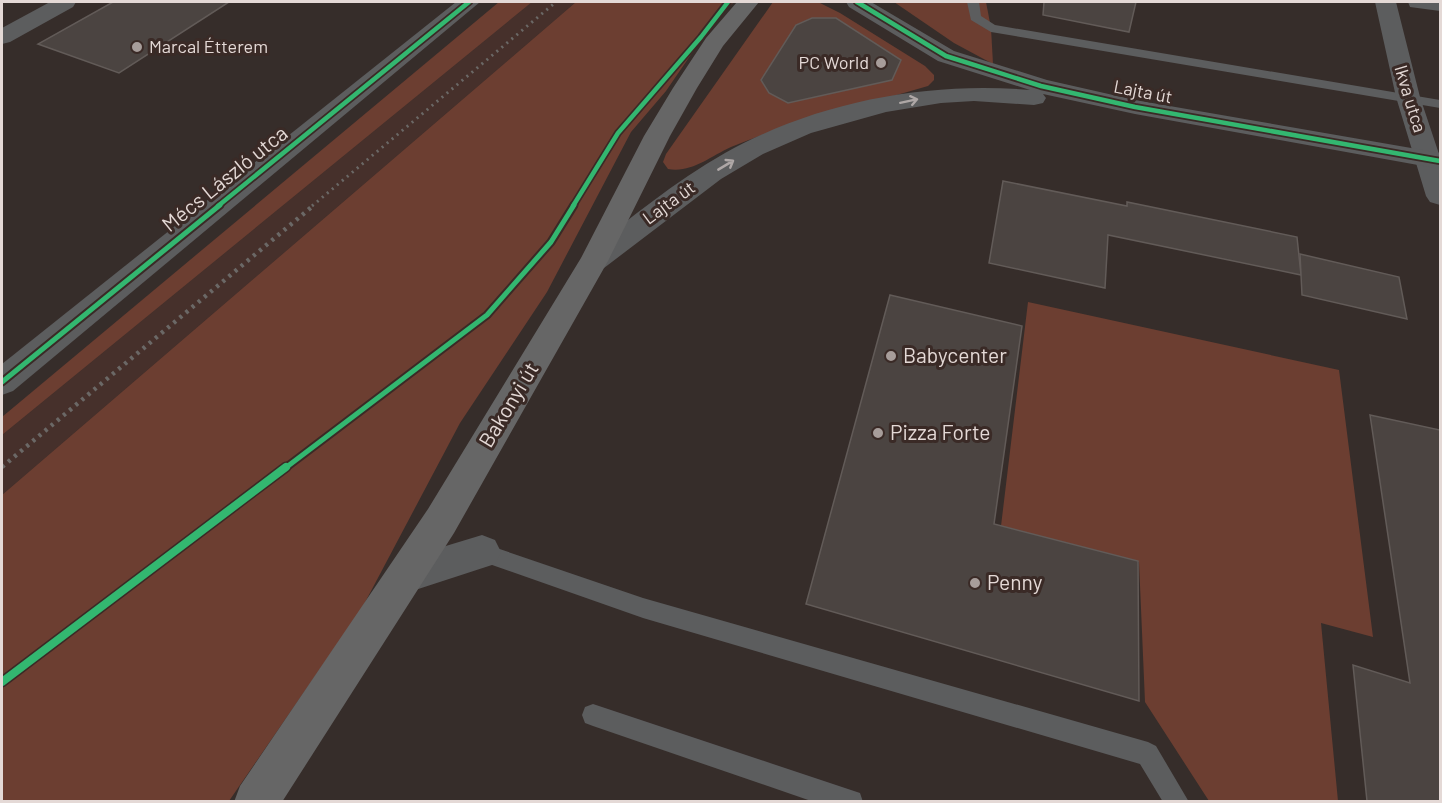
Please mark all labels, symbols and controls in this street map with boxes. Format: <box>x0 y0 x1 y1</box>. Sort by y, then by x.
place label: Marcal Étterem <box>149 35 268 57</box>
marker: Marcal Étterem <box>130 40 144 54</box>
place label: PC World <box>799 51 869 73</box>
marker: PC World <box>874 56 888 70</box>
street label: Ikva utca <box>1390 62 1432 135</box>
street label: Lajta út <box>1112 75 1174 107</box>
one-way arrow <box>899 95 918 106</box>
street label: Mécs László utca <box>156 120 292 236</box>
one-way arrow <box>717 159 734 171</box>
street label: Lajta út <box>638 176 699 229</box>
place label: Babycenter <box>903 342 1007 367</box>
marker: Babycenter <box>884 349 898 363</box>
street label: Bakonyi út <box>473 357 543 451</box>
place label: Pizza Forte <box>890 419 990 444</box>
marker: Pizza Forte <box>871 426 885 440</box>
place label: Penny <box>987 569 1043 594</box>
marker: Penny <box>968 576 982 590</box>

